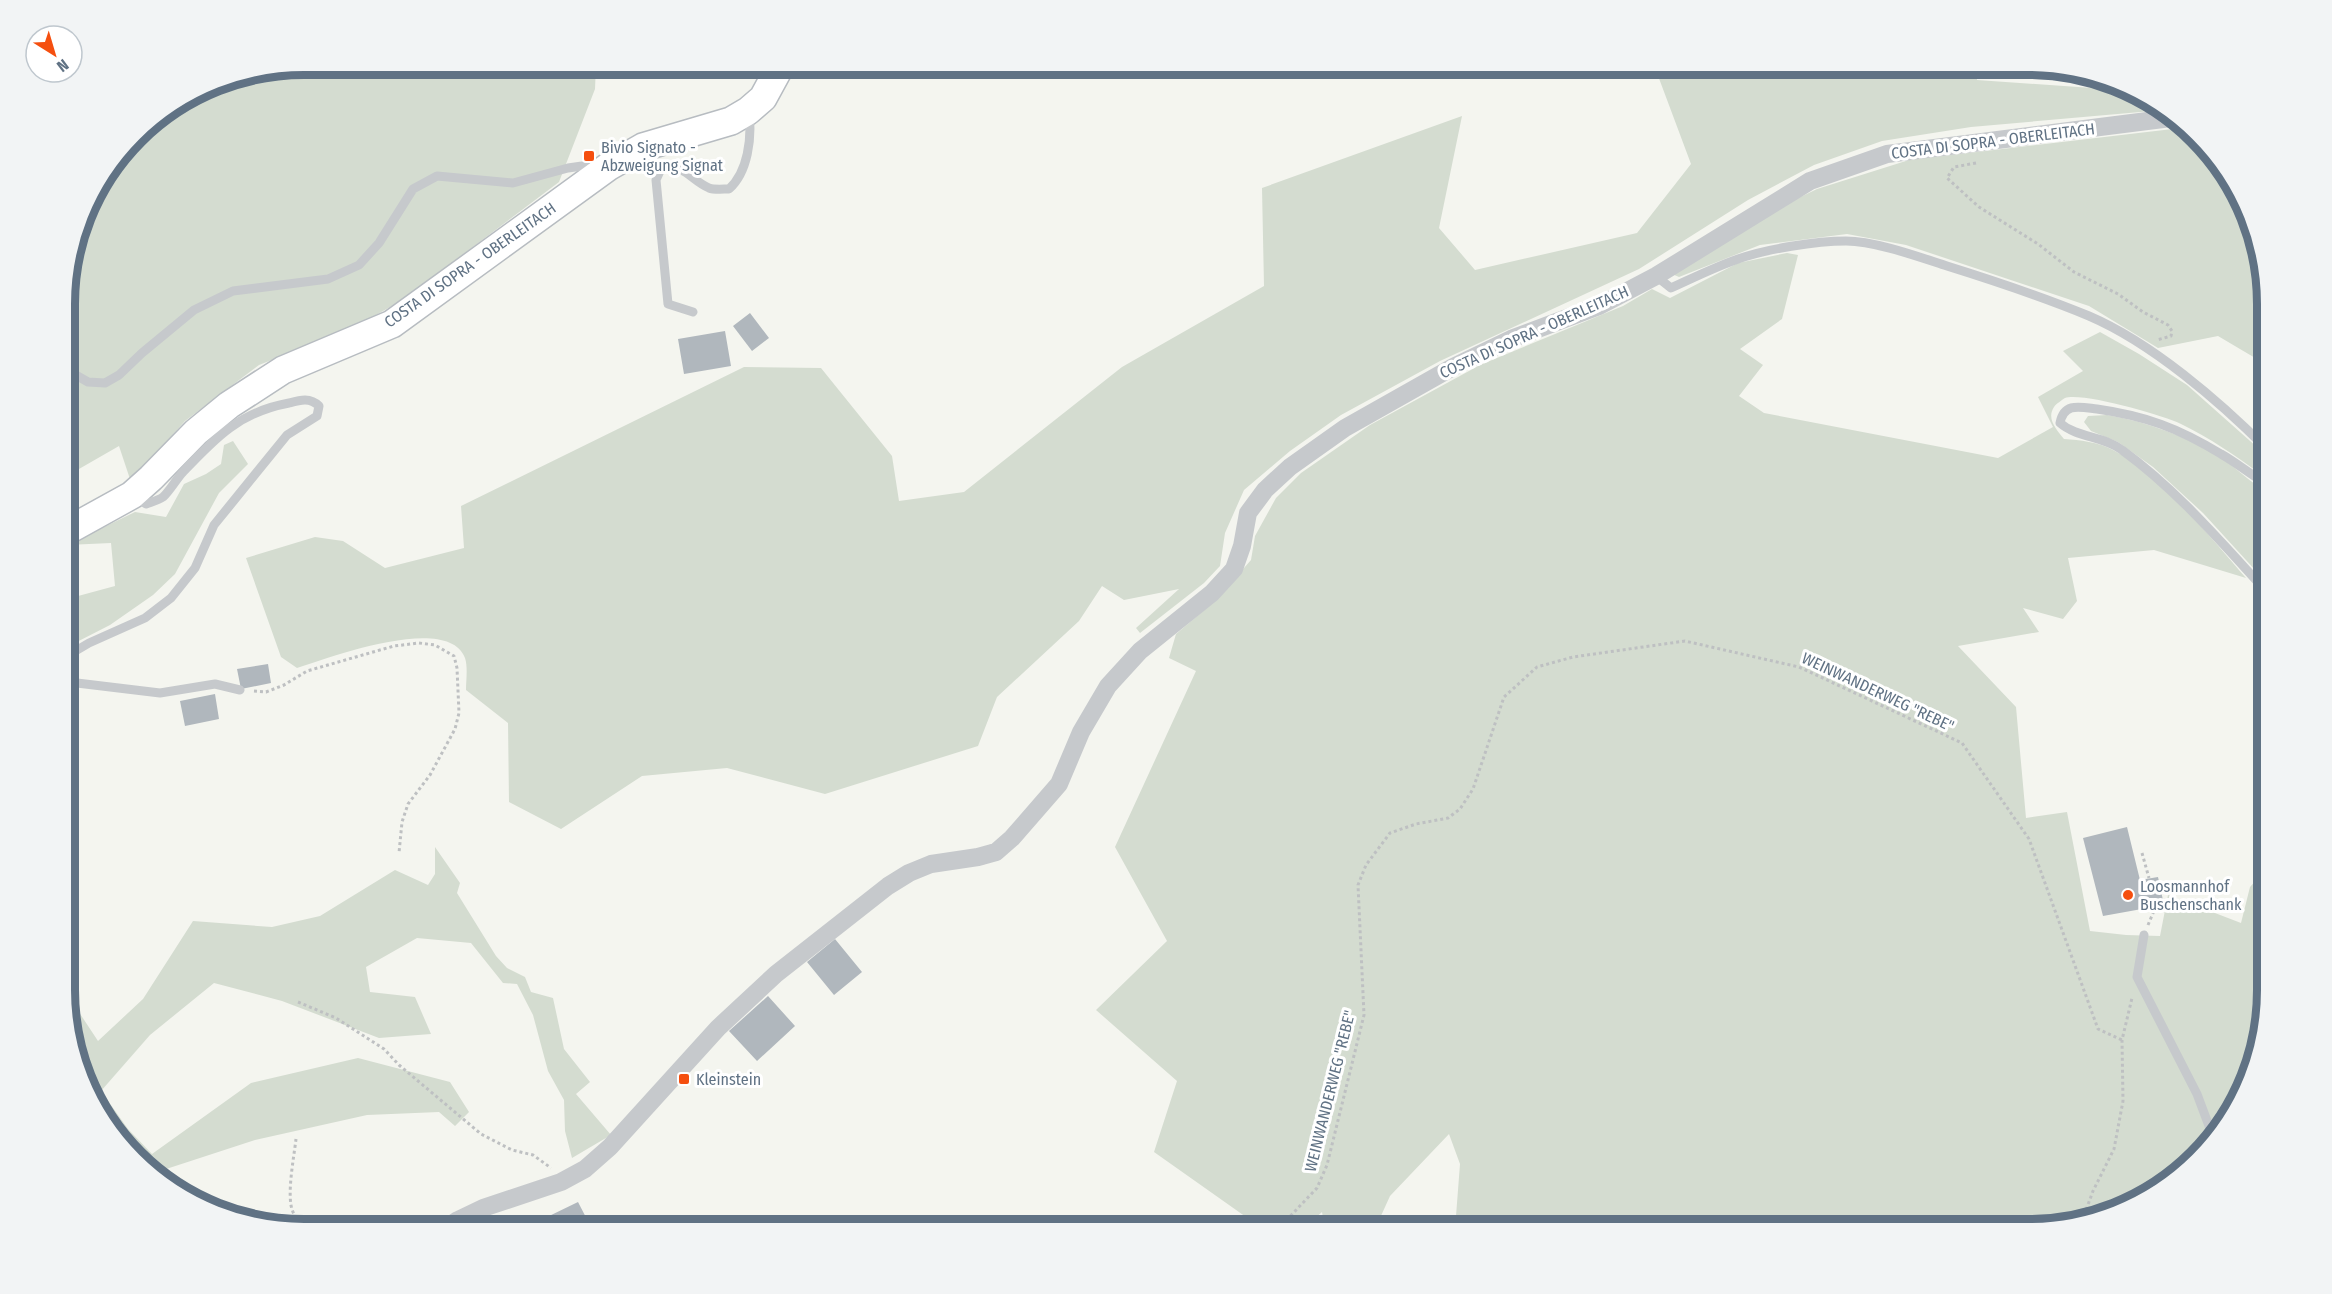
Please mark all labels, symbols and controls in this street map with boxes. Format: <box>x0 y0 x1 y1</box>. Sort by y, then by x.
north arrow <box>24 24 84 84</box>
text: N <box>53 55 72 76</box>
street label: COSTA DI SOPRA - OBERLEITACH <box>1890 119 2096 163</box>
place label: Bivio Signato - Abzweigung Signat <box>601 138 724 175</box>
marker: Bivio Signato - Abzweigung Signat <box>582 149 596 163</box>
street label: COSTA DI SOPRA - OBERLEITACH <box>381 198 559 332</box>
street label: COSTA DI SOPRA - OBERLEITACH <box>1437 282 1631 382</box>
street label: WEINWANDERWEG "REBE" <box>1799 648 1957 736</box>
place label: Loosmannhof Buschenschank <box>2140 877 2242 914</box>
marker: Loosmannhof Buschenschank <box>2121 888 2135 902</box>
street label: WEINWANDERWEG "REBE" <box>1301 1008 1359 1174</box>
place label: Kleinstein <box>696 1070 761 1089</box>
marker: Kleinstein <box>677 1072 691 1086</box>

